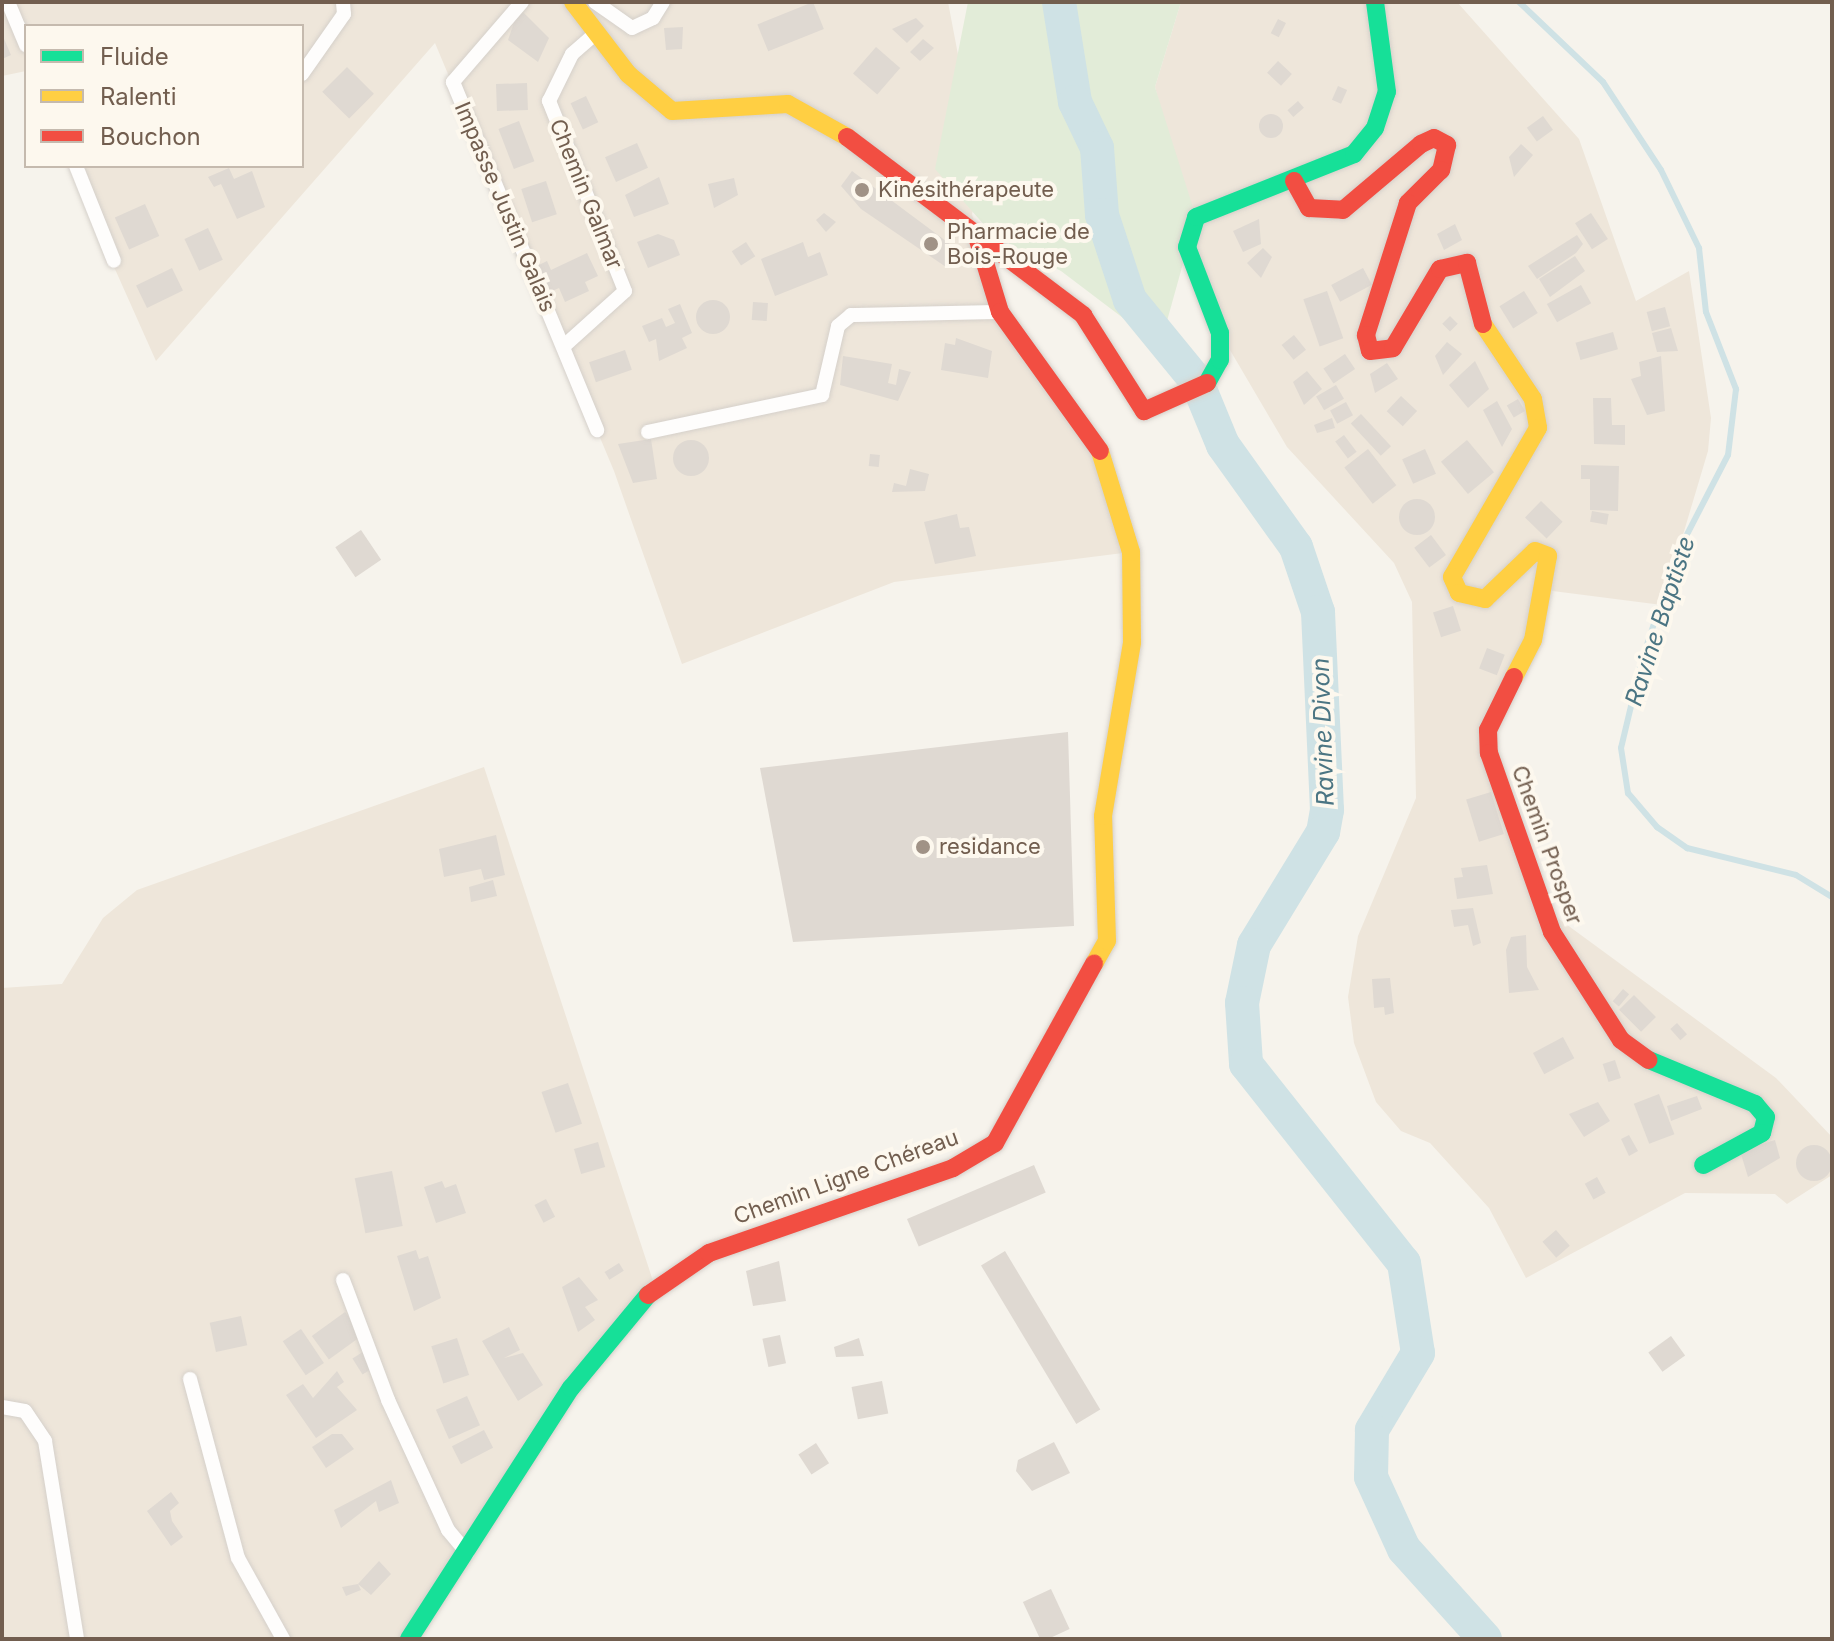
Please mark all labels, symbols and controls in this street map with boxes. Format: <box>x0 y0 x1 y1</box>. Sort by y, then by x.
legend <box>24 24 304 168</box>
text: Fluide <box>100 42 169 71</box>
text: Ralenti <box>100 82 176 111</box>
street label: Impasse Justin Galais <box>449 98 561 316</box>
street label: Chemin Galmar <box>544 115 628 273</box>
text: Bouchon <box>100 122 201 151</box>
place label: Kinésithérapeute <box>878 177 1054 203</box>
marker: Kinésithérapeute <box>853 181 871 199</box>
place label: Pharmacie de Bois-Rouge <box>947 218 1090 270</box>
marker: Pharmacie de Bois-Rouge <box>922 235 940 253</box>
water label: Ravine Baptiste <box>1619 533 1701 709</box>
water label: Ravine Divon <box>1306 657 1340 807</box>
street label: Chemin Prosper <box>1506 762 1588 928</box>
place label: residance <box>939 834 1041 860</box>
marker: residance <box>914 838 932 856</box>
street label: Chemin Ligne Chéreau <box>730 1124 962 1230</box>

